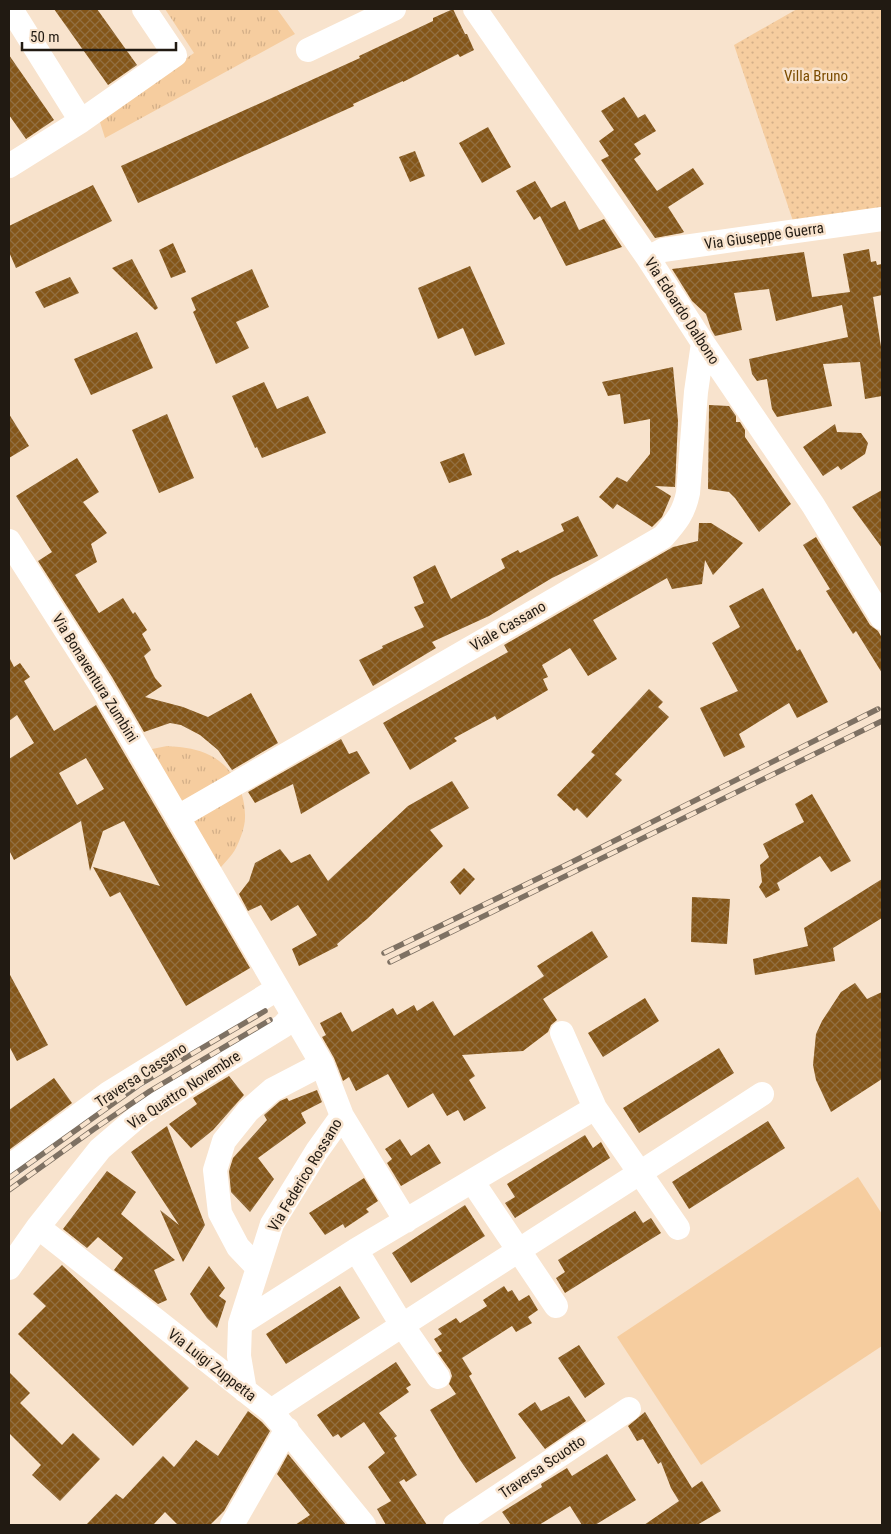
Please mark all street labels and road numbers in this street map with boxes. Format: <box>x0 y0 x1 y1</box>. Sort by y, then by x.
street label: Via Giuseppe Guerra <box>703 219 825 253</box>
street label: Via Edoardo Dalbono <box>641 254 723 368</box>
street label: Viale Cassano <box>467 597 549 655</box>
street label: Via Bonaventura Zumbini <box>48 611 142 745</box>
street label: Traversa Cassano <box>92 1039 190 1111</box>
street label: Via Quattro Novembre <box>124 1047 244 1133</box>
street label: Via Federico Rossano <box>264 1115 346 1235</box>
street label: Via Luigi Zuppetta <box>164 1325 260 1405</box>
street label: Traversa Scuotto <box>496 1432 588 1502</box>

